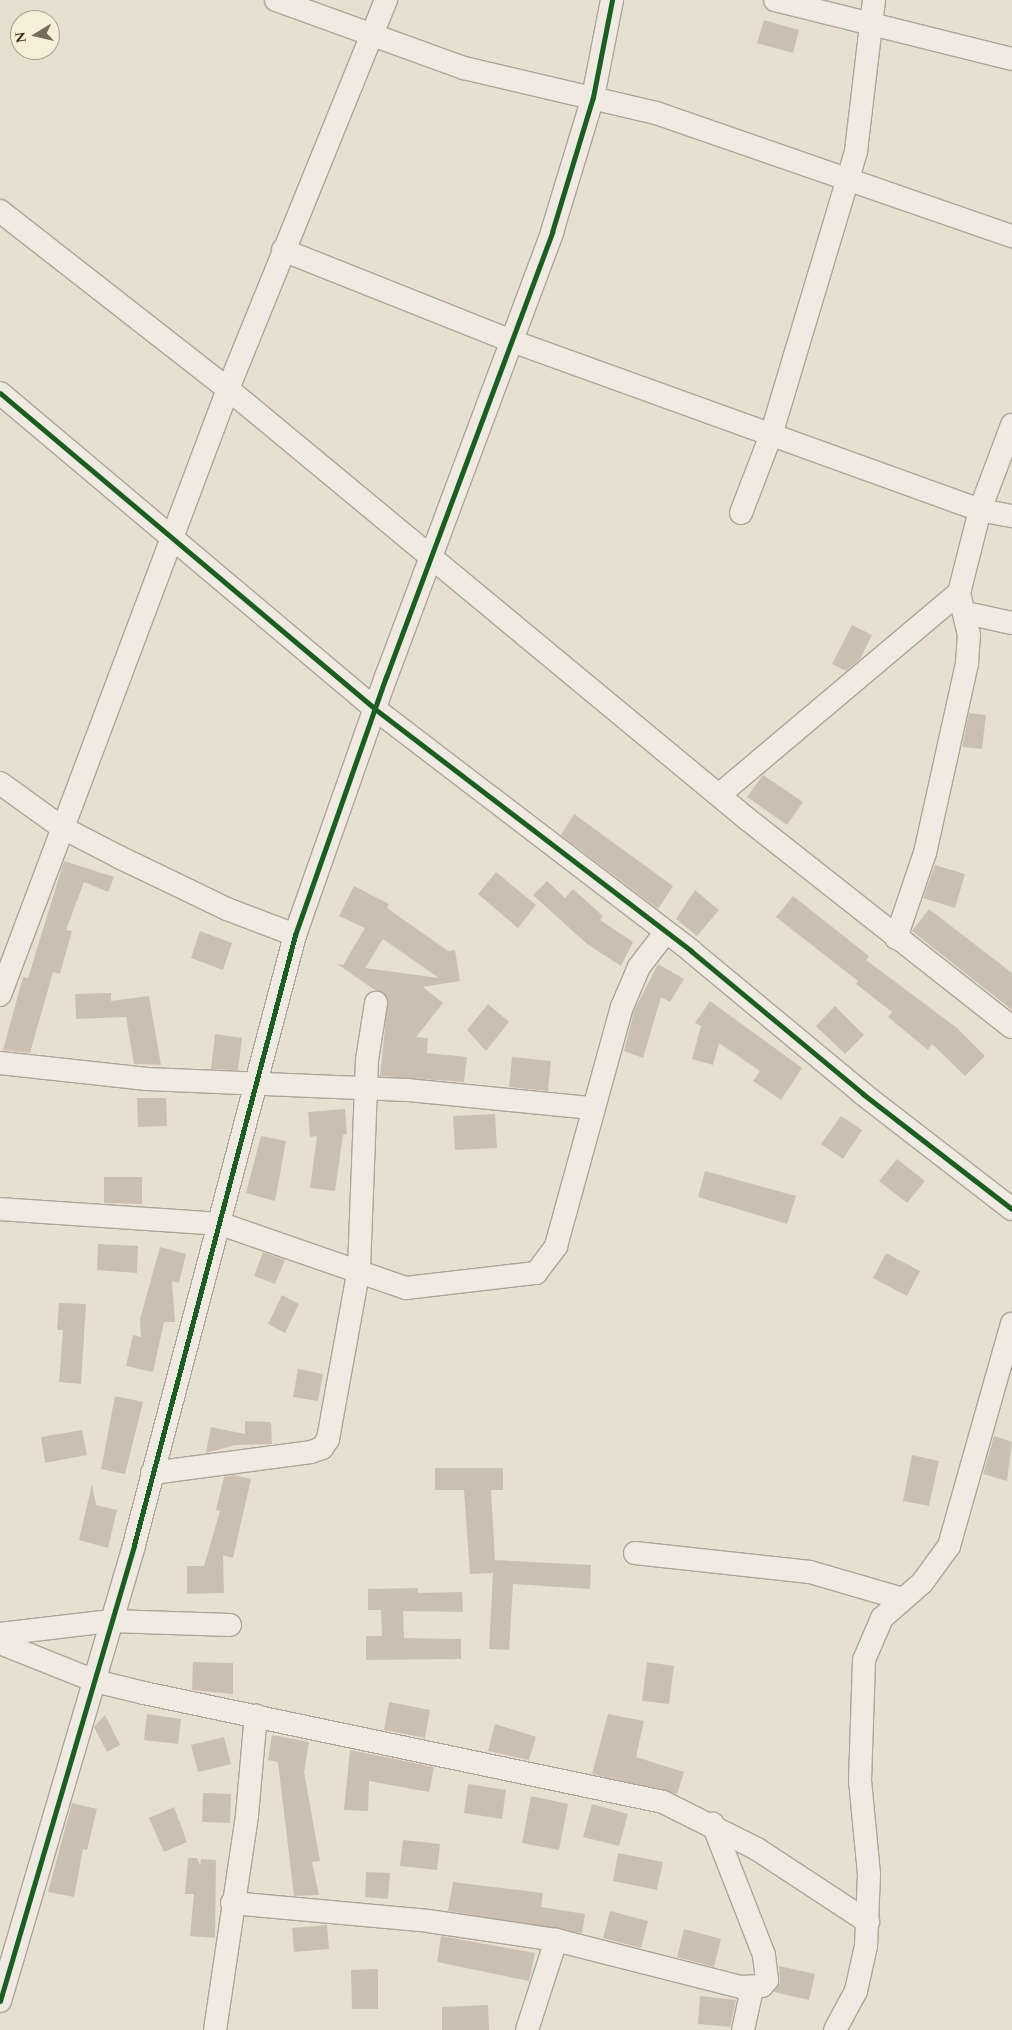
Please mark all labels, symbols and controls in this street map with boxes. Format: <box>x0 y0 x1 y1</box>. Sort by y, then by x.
north arrow <box>10 10 60 60</box>
text: N <box>9 30 32 45</box>

